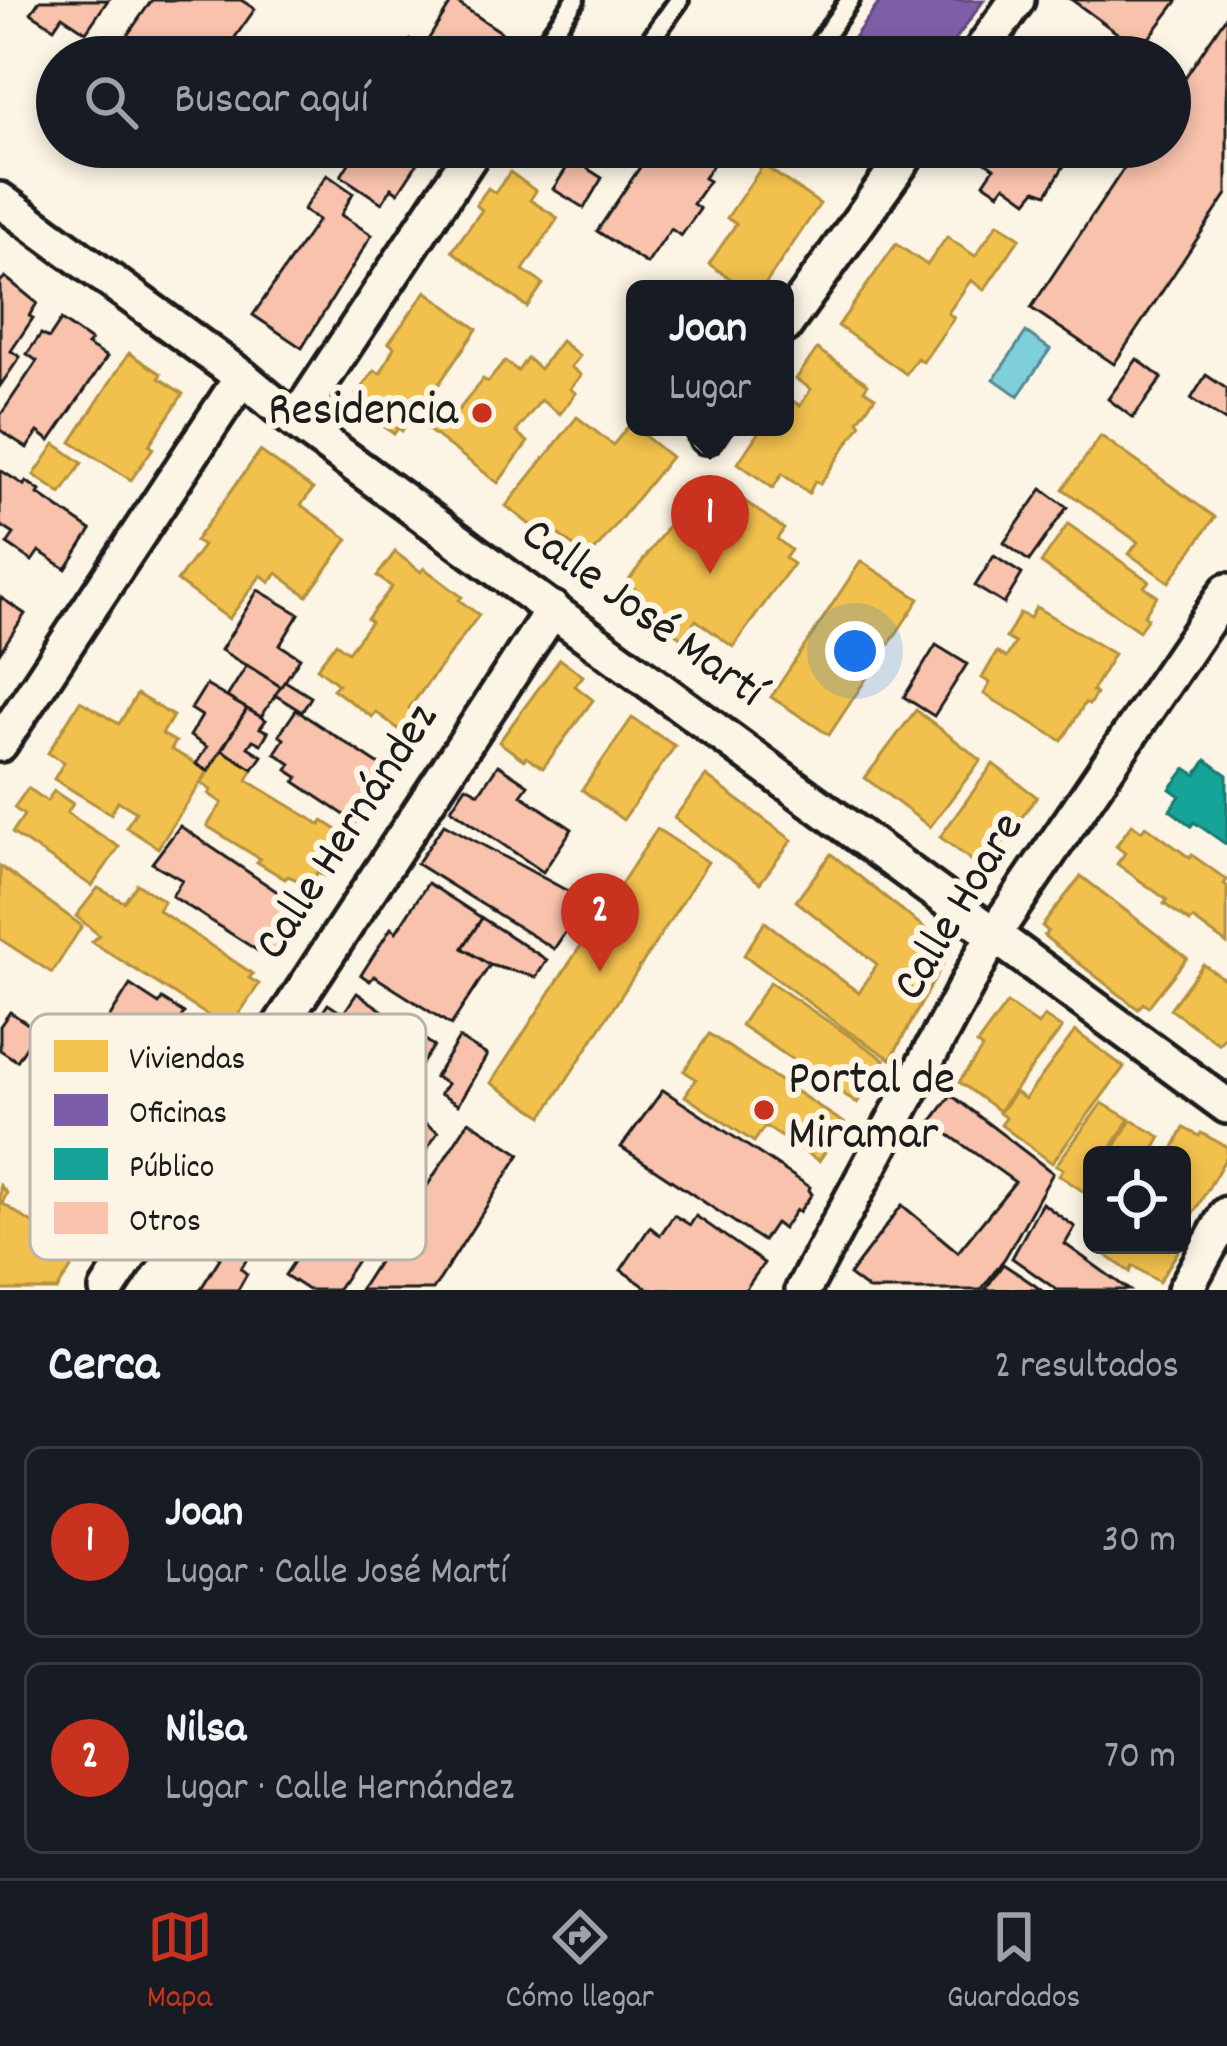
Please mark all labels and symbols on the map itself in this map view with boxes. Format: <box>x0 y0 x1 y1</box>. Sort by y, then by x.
place label: Residencia <box>268 379 459 448</box>
marker: Residencia <box>469 400 495 426</box>
pin: 1 <box>671 475 749 574</box>
street label: Calle José Martí <box>505 503 780 729</box>
your location <box>825 621 885 681</box>
street label: Calle Hernández <box>240 691 458 975</box>
street label: Calle Hoare <box>878 801 1044 1015</box>
pin: 2 <box>561 873 639 972</box>
legend <box>30 1014 426 1260</box>
text: Viviendas <box>129 1038 245 1085</box>
place label: Portal de Miramar <box>788 1048 955 1172</box>
text: Oficinas <box>129 1092 227 1139</box>
marker: Portal de Miramar <box>751 1097 777 1123</box>
text: Público <box>129 1146 214 1193</box>
text: Otros <box>129 1200 201 1247</box>

